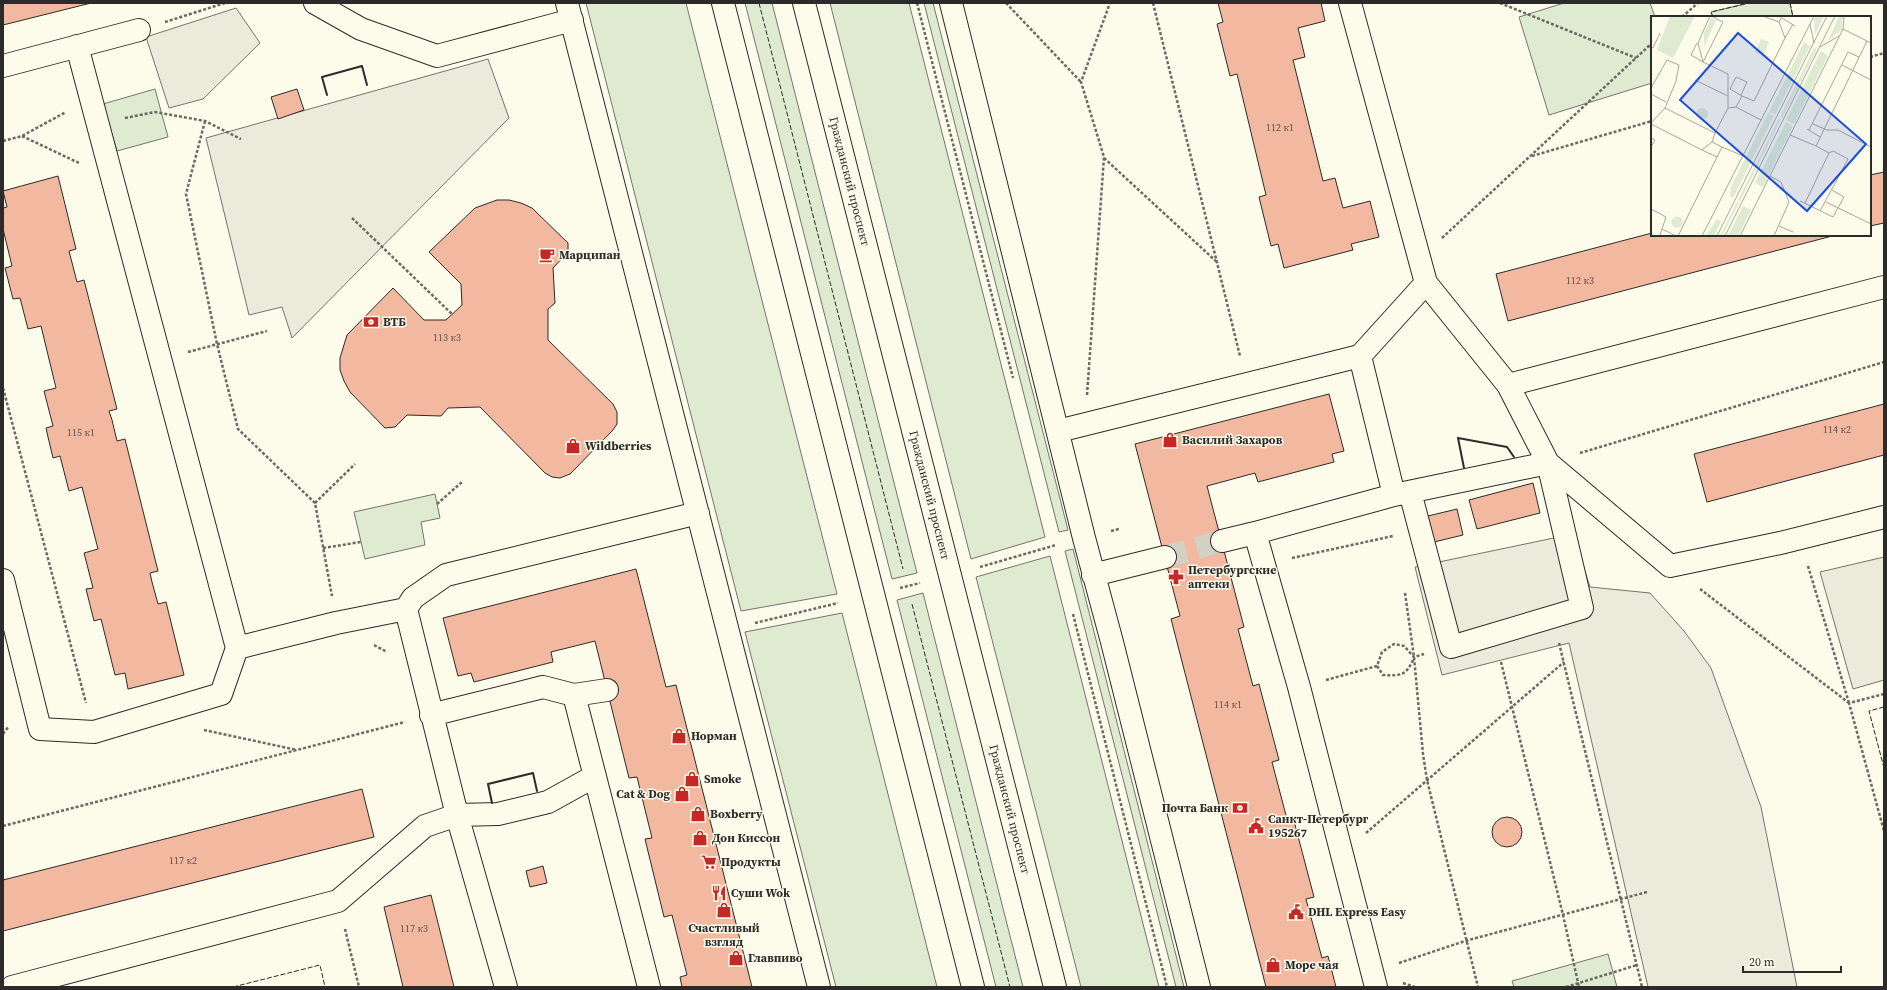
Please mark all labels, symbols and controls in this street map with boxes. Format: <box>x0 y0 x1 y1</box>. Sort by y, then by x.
inset map <box>1651 16 1871 236</box>
street label: Гражданский проспект <box>825 115 874 248</box>
house number: 112 к1 <box>1266 121 1294 134</box>
cafe icon: Марципан <box>538 246 556 264</box>
place label: Марципан <box>559 247 621 263</box>
house number: 112 к3 <box>1566 274 1594 287</box>
bank icon: ВТБ <box>362 313 380 331</box>
place label: ВТБ <box>383 314 406 330</box>
house number: 113 к3 <box>433 331 461 344</box>
house number: 114 к2 <box>1823 423 1851 436</box>
house number: 115 к1 <box>67 426 95 439</box>
street label: Гражданский проспект <box>905 429 954 562</box>
shop icon: Василий Захаров <box>1161 431 1179 449</box>
place label: Василий Захаров <box>1182 432 1283 448</box>
shop icon: Wildberries <box>564 437 582 455</box>
place label: Wildberries <box>585 438 652 454</box>
place label: Петербургские аптеки <box>1188 562 1276 592</box>
pharmacy icon: Петербургские аптеки <box>1167 568 1185 586</box>
house number: 114 к1 <box>1214 698 1242 711</box>
shop icon: Норман <box>670 727 688 745</box>
place label: Норман <box>691 728 737 744</box>
street label: Гражданский проспект <box>985 743 1034 876</box>
shop icon: Smoke <box>683 770 701 788</box>
place label: Smoke <box>704 771 741 787</box>
shop icon: Cat & Dog <box>673 785 691 803</box>
place label: Cat & Dog <box>616 786 670 802</box>
bank icon: Почта Банк <box>1231 799 1249 817</box>
place label: Почта Банк <box>1162 800 1228 816</box>
shop icon: Boxberry <box>689 805 707 823</box>
place label: Boxberry <box>710 806 763 822</box>
place label: Санкт-Петербург 195267 <box>1268 811 1369 841</box>
public building icon: Санкт-Петербург 195267 <box>1247 817 1265 835</box>
shop icon: Дон Киссон <box>691 829 709 847</box>
place label: Дон Киссон <box>712 830 781 846</box>
supermarket icon: Продукты <box>700 853 718 871</box>
house number: 117 к2 <box>169 854 197 867</box>
place label: Продукты <box>721 854 781 870</box>
restaurant icon: Суши Wok <box>710 884 728 902</box>
place label: Суши Wok <box>731 885 791 901</box>
shop icon: Счастливый взгляд <box>715 901 733 919</box>
public building icon: DHL Express Easy <box>1287 903 1305 921</box>
place label: DHL Express Easy <box>1308 904 1407 920</box>
place label: Счастливый взгляд <box>688 920 760 950</box>
house number: 117 к3 <box>400 922 428 935</box>
scale bar <box>1743 948 1841 974</box>
shop icon: Главпиво <box>727 949 745 967</box>
place label: Главпиво <box>748 950 803 966</box>
text: 20 m <box>1749 954 1775 970</box>
shop icon: Море чая <box>1264 956 1282 974</box>
place label: Море чая <box>1285 957 1339 973</box>

